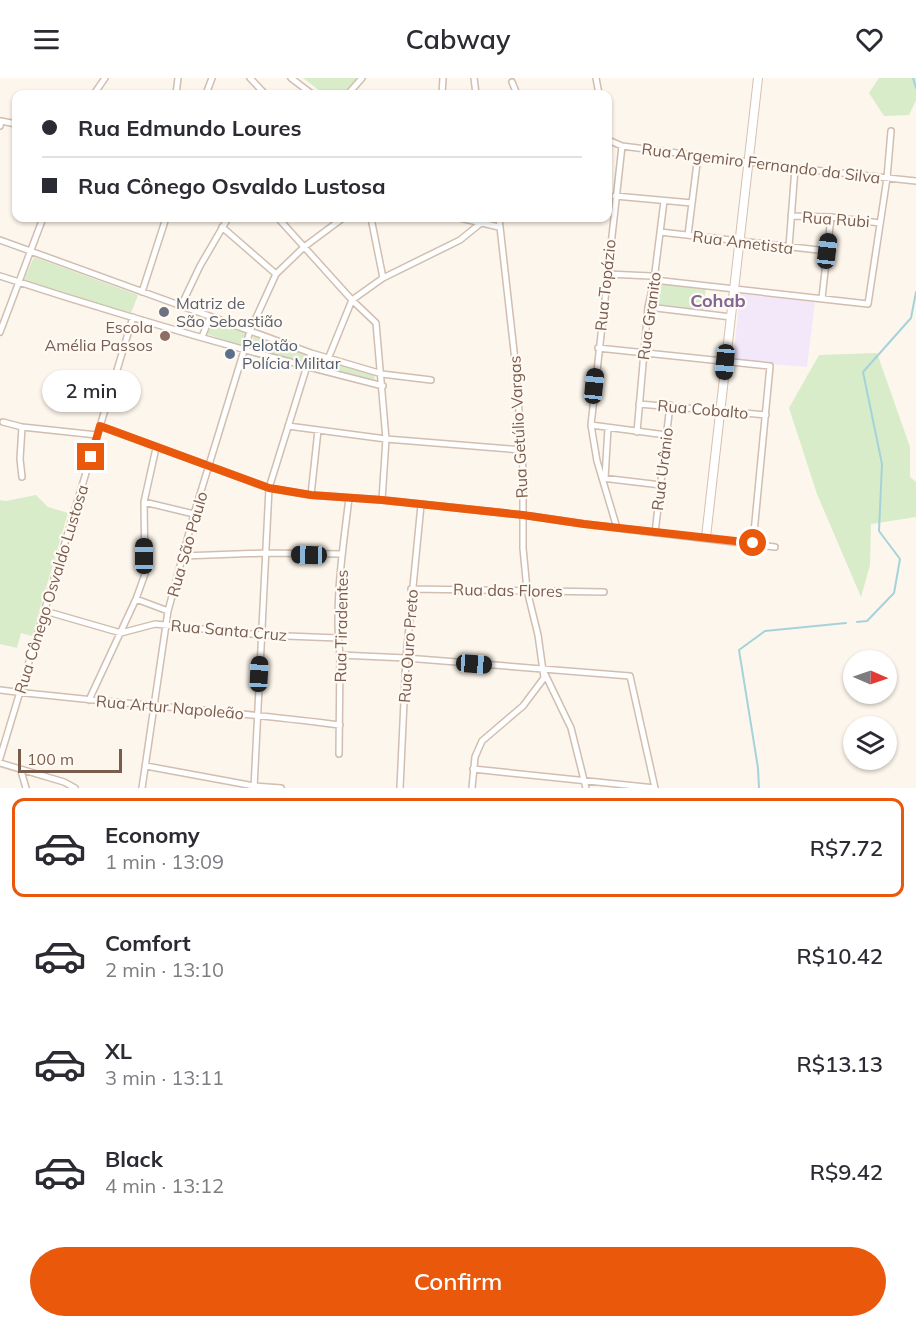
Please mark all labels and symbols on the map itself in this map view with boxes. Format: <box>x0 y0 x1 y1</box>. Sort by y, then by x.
street label: Rua Argemiro Fernando da Silva <box>641 138 881 188</box>
street label: Rua Rubi <box>801 207 871 231</box>
street label: Rua Ametista <box>692 226 794 258</box>
car <box>816 232 838 270</box>
street label: Rua Topázio <box>590 238 620 332</box>
street label: Rua Granito <box>633 271 665 361</box>
district label: Cohab <box>690 289 746 312</box>
place label: Matriz de São Sebastião <box>176 293 283 331</box>
marker: Matriz de São Sebastião <box>157 305 171 319</box>
place label: Escola Amélia Passos <box>45 317 153 355</box>
marker: Escola Amélia Passos <box>158 329 172 343</box>
place label: Pelotão Polícia Militar <box>242 335 341 373</box>
car <box>714 343 736 381</box>
marker: Pelotão Polícia Militar <box>223 347 237 361</box>
street label: Rua Getúlio Vargas <box>504 355 532 499</box>
car <box>583 367 605 405</box>
callout: 2 min <box>42 370 140 412</box>
street label: Rua Cobalto <box>657 395 749 423</box>
street label: Rua Urânio <box>647 426 677 512</box>
route end <box>77 443 104 470</box>
street label: Rua Cônego Osvaldo Lustosa <box>10 482 92 696</box>
street label: Rua São Paulo <box>162 489 212 599</box>
route start <box>739 529 766 556</box>
car <box>135 538 153 574</box>
car <box>291 546 327 564</box>
street label: Rua Tiradentes <box>330 569 352 683</box>
street label: Rua das Flores <box>453 579 563 601</box>
street label: Rua Ouro Preto <box>394 588 422 704</box>
street label: Rua Santa Cruz <box>170 615 288 645</box>
north arrow <box>843 650 897 704</box>
car <box>455 654 493 674</box>
car <box>249 656 269 692</box>
street label: Rua Artur Napoleão <box>95 691 245 723</box>
scale bar <box>18 746 122 774</box>

